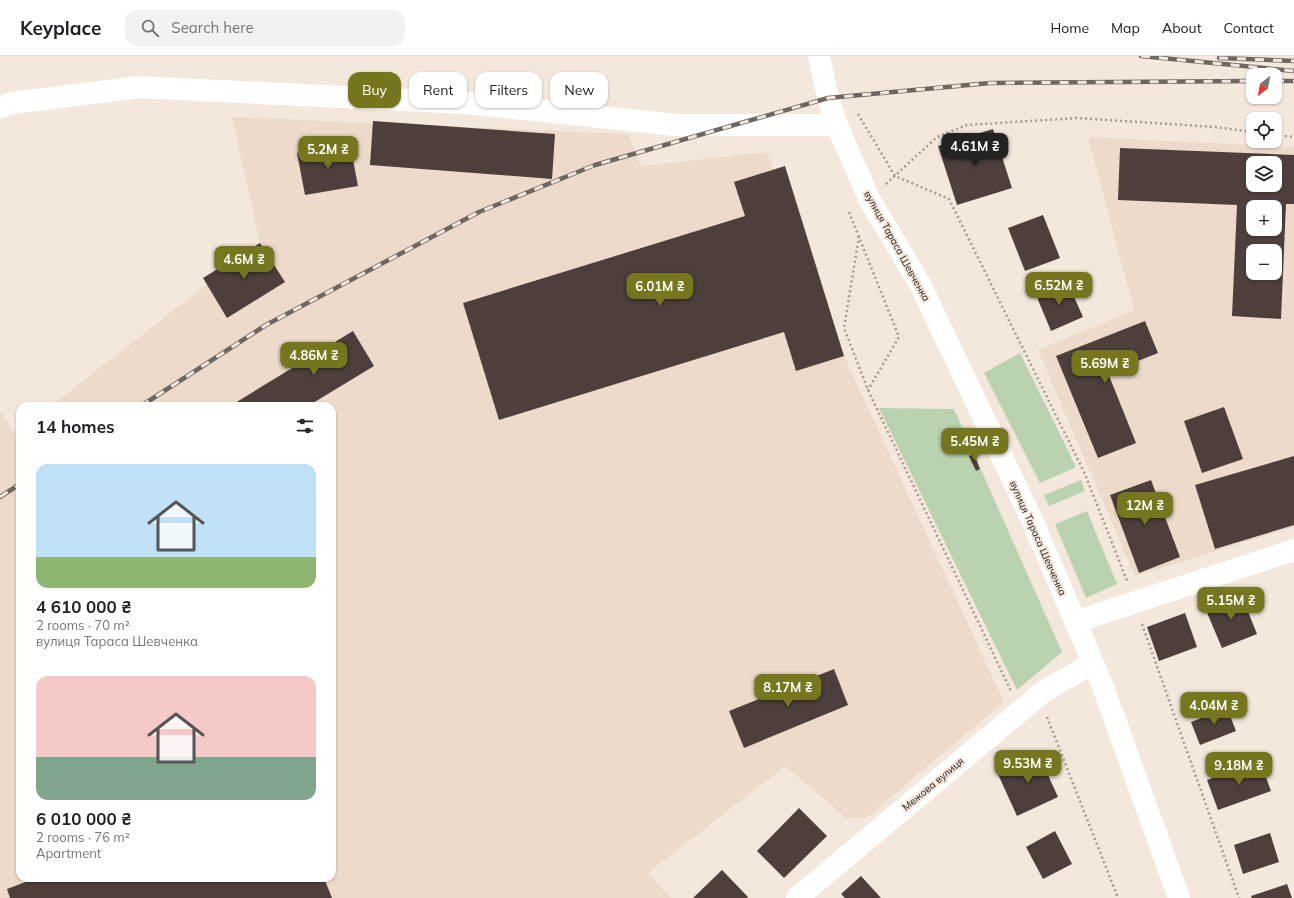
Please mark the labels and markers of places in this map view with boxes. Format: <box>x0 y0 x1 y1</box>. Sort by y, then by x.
pin: 4.61M ₴ <box>938 133 1012 167</box>
pin: 5.2M ₴ <box>295 136 361 170</box>
pin: 4.6M ₴ <box>211 246 277 280</box>
pin: 6.52M ₴ <box>1022 272 1096 306</box>
pin: 6.01M ₴ <box>623 273 697 307</box>
pin: 4.86M ₴ <box>277 342 351 376</box>
pin: 5.69M ₴ <box>1068 350 1142 384</box>
pin: 5.45M ₴ <box>938 428 1012 462</box>
pin: 12M ₴ <box>1117 492 1173 526</box>
pin: 5.15M ₴ <box>1194 587 1268 621</box>
pin: 8.17M ₴ <box>751 674 825 708</box>
pin: 4.04M ₴ <box>1177 692 1251 726</box>
pin: 9.53M ₴ <box>991 750 1065 784</box>
pin: 9.18M ₴ <box>1202 752 1276 786</box>

